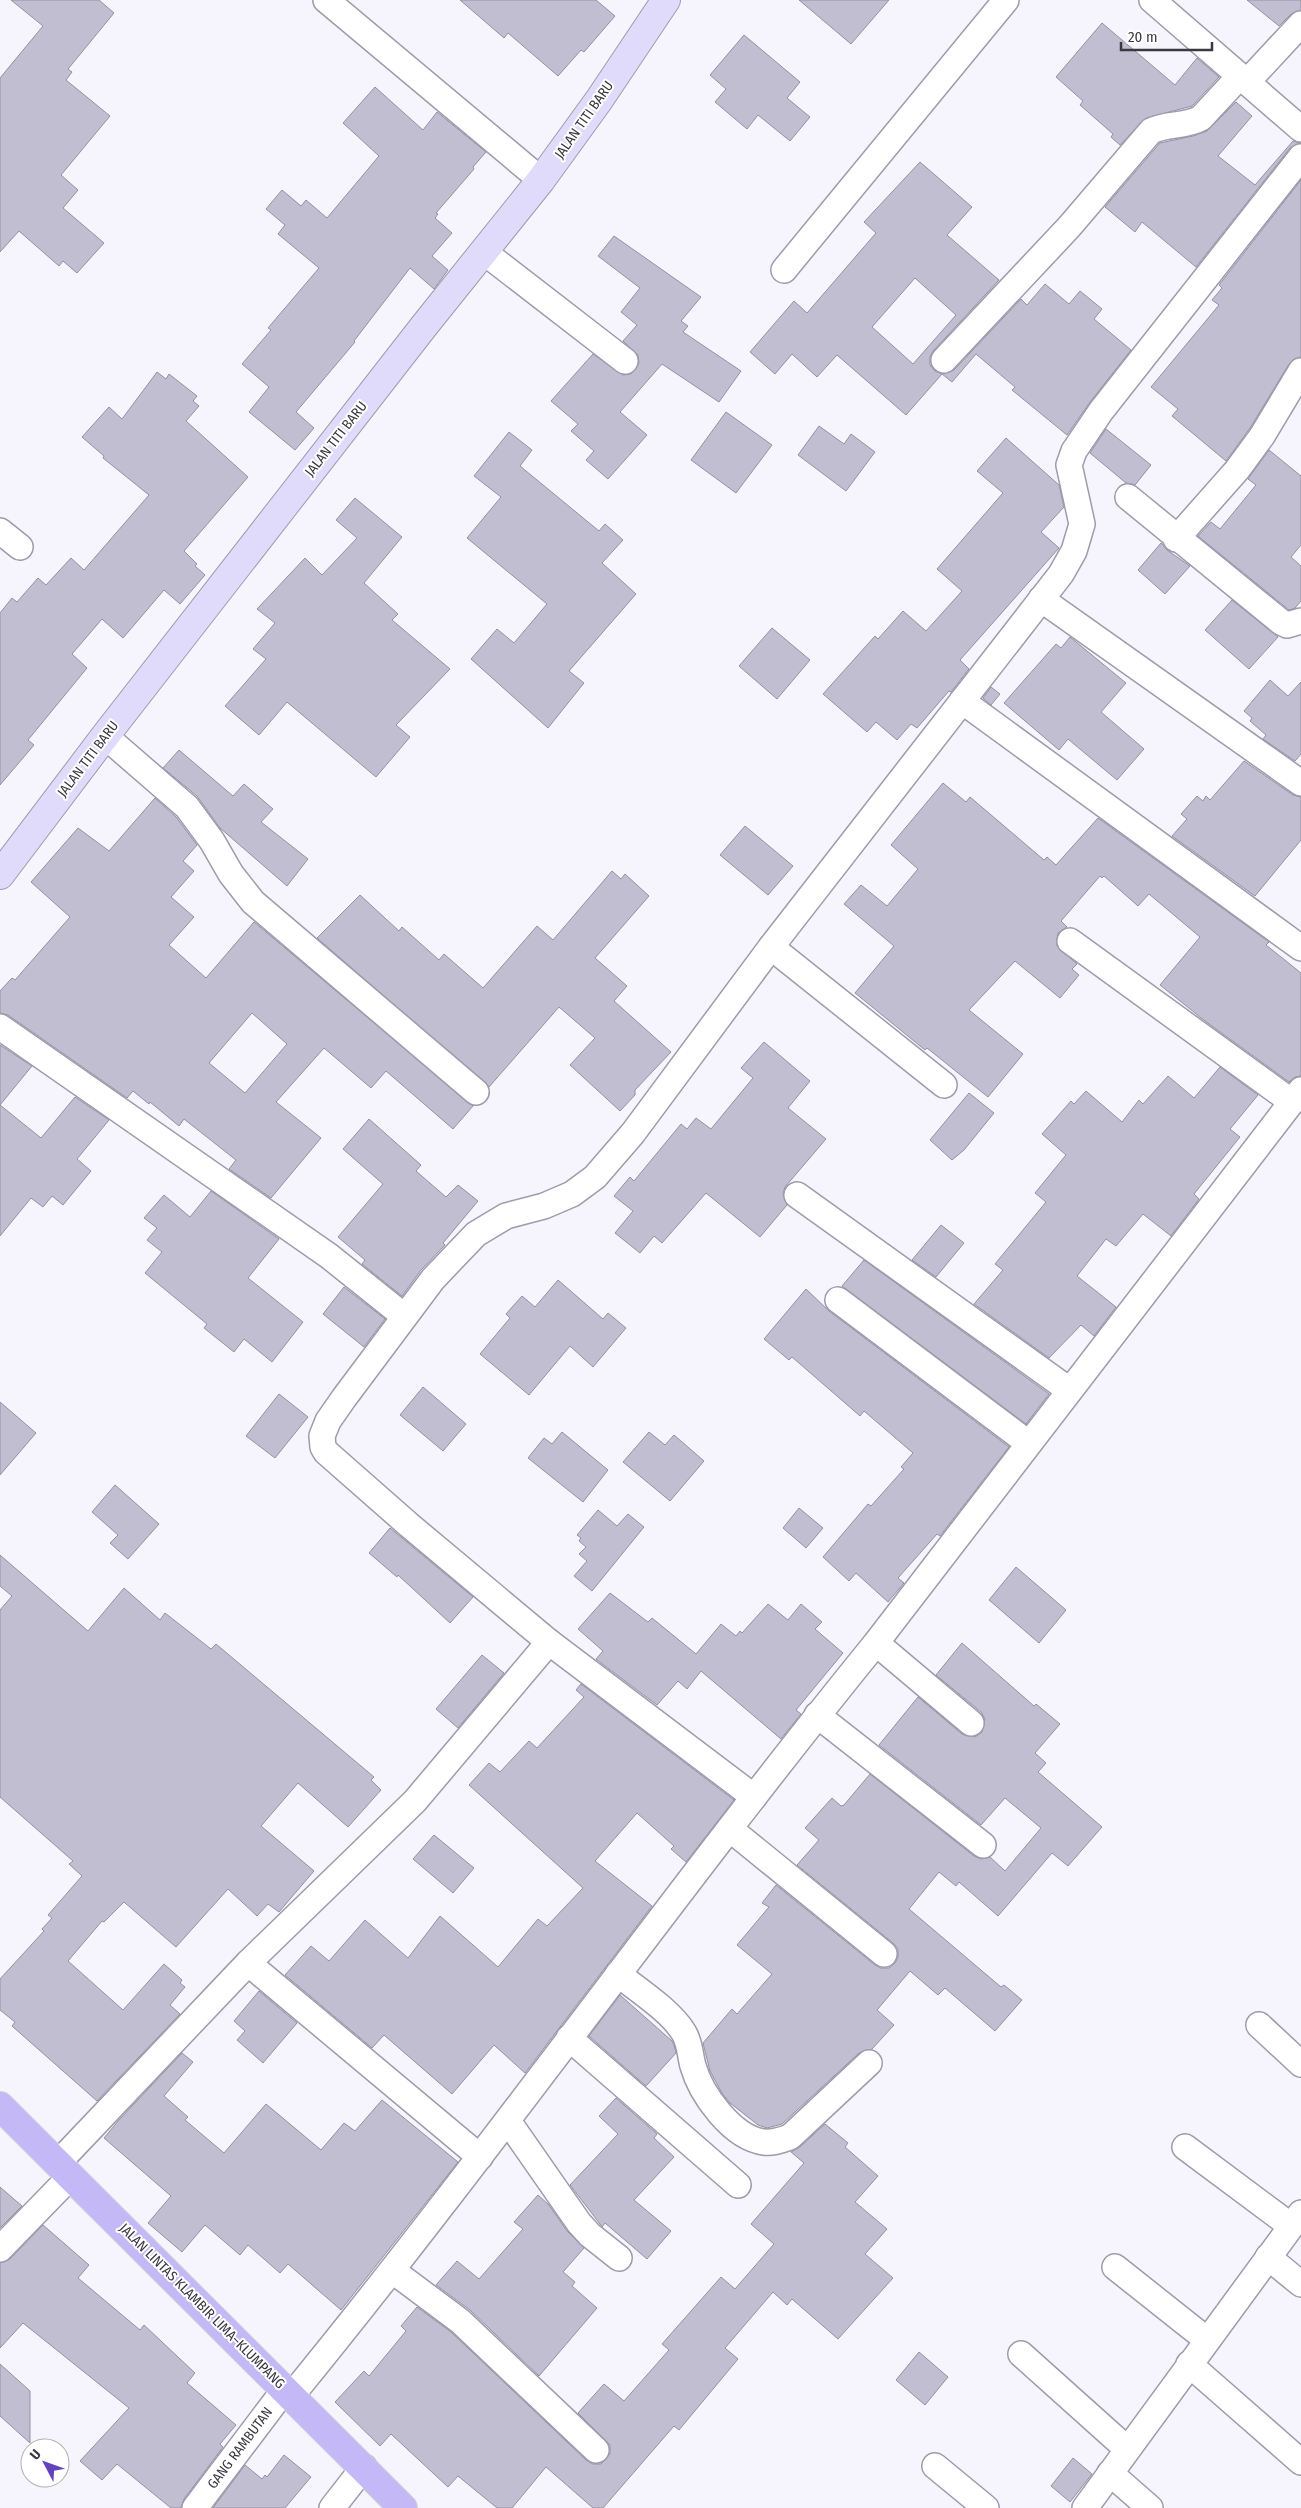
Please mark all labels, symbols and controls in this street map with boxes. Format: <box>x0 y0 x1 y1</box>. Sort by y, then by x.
scale bar <box>1121 20 1212 52</box>
text: 20 m <box>1128 28 1158 46</box>
street label: JALAN TITI BARU <box>551 78 617 162</box>
street label: JALAN TITI BARU <box>301 398 371 480</box>
street label: JALAN TITI BARU <box>54 718 122 800</box>
street label: JALAN LINTAS KLAMBIR LIMA–KLUMPANG <box>116 2220 288 2392</box>
street label: GANG RAMBUTAN <box>204 2404 276 2492</box>
north arrow <box>20 2438 70 2488</box>
text: U <box>26 2446 45 2463</box>

